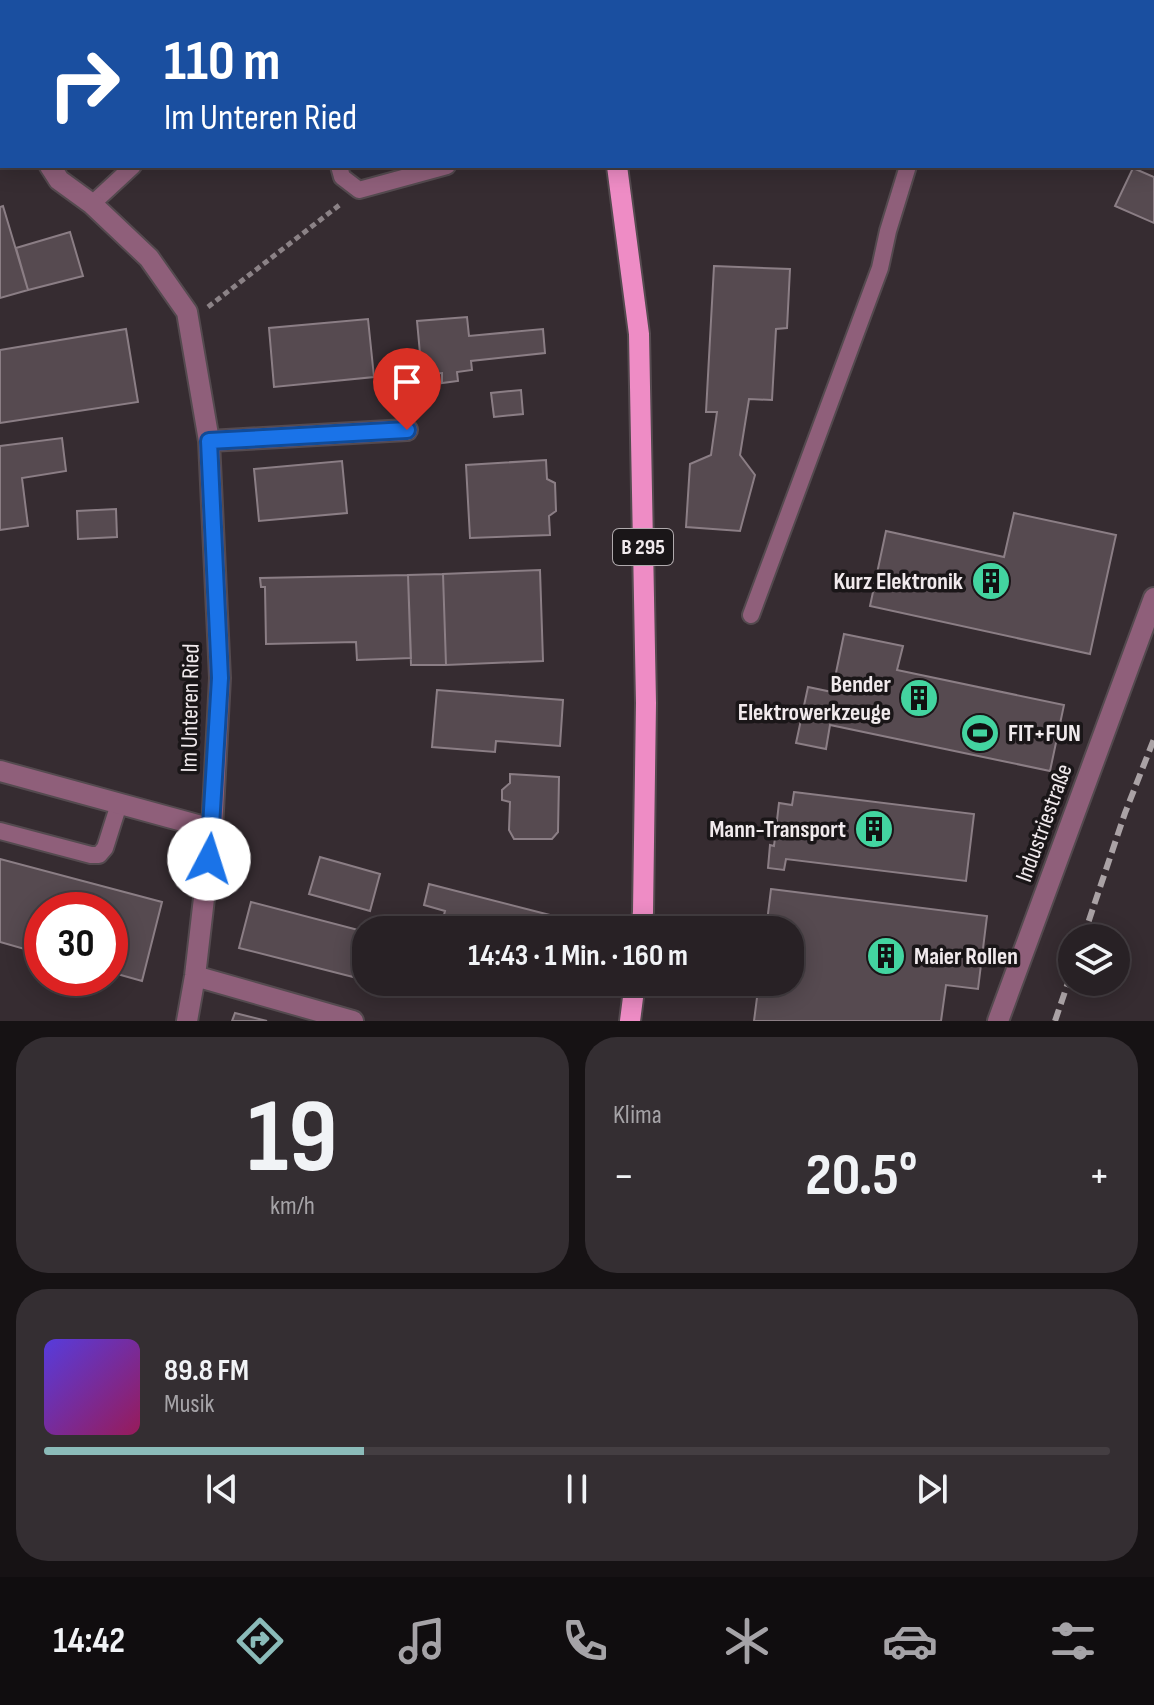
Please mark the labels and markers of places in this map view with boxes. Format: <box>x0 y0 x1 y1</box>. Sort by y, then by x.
pin <box>373 348 441 430</box>
building icon: Kurz Elektronik <box>970 560 1012 602</box>
place label: Kurz Elektronik <box>834 567 963 596</box>
place label: Bender Elektrowerkzeuge <box>738 670 892 727</box>
building icon: Bender Elektrowerkzeuge <box>898 677 940 719</box>
sports icon: FIT+FUN <box>959 712 1001 754</box>
place label: FIT+FUN <box>1008 719 1081 748</box>
building icon: Mann-Transport <box>853 808 895 850</box>
place label: Mann-Transport <box>709 815 846 844</box>
building icon: Maier Rollen <box>865 935 907 977</box>
place label: Maier Rollen <box>914 942 1018 971</box>

